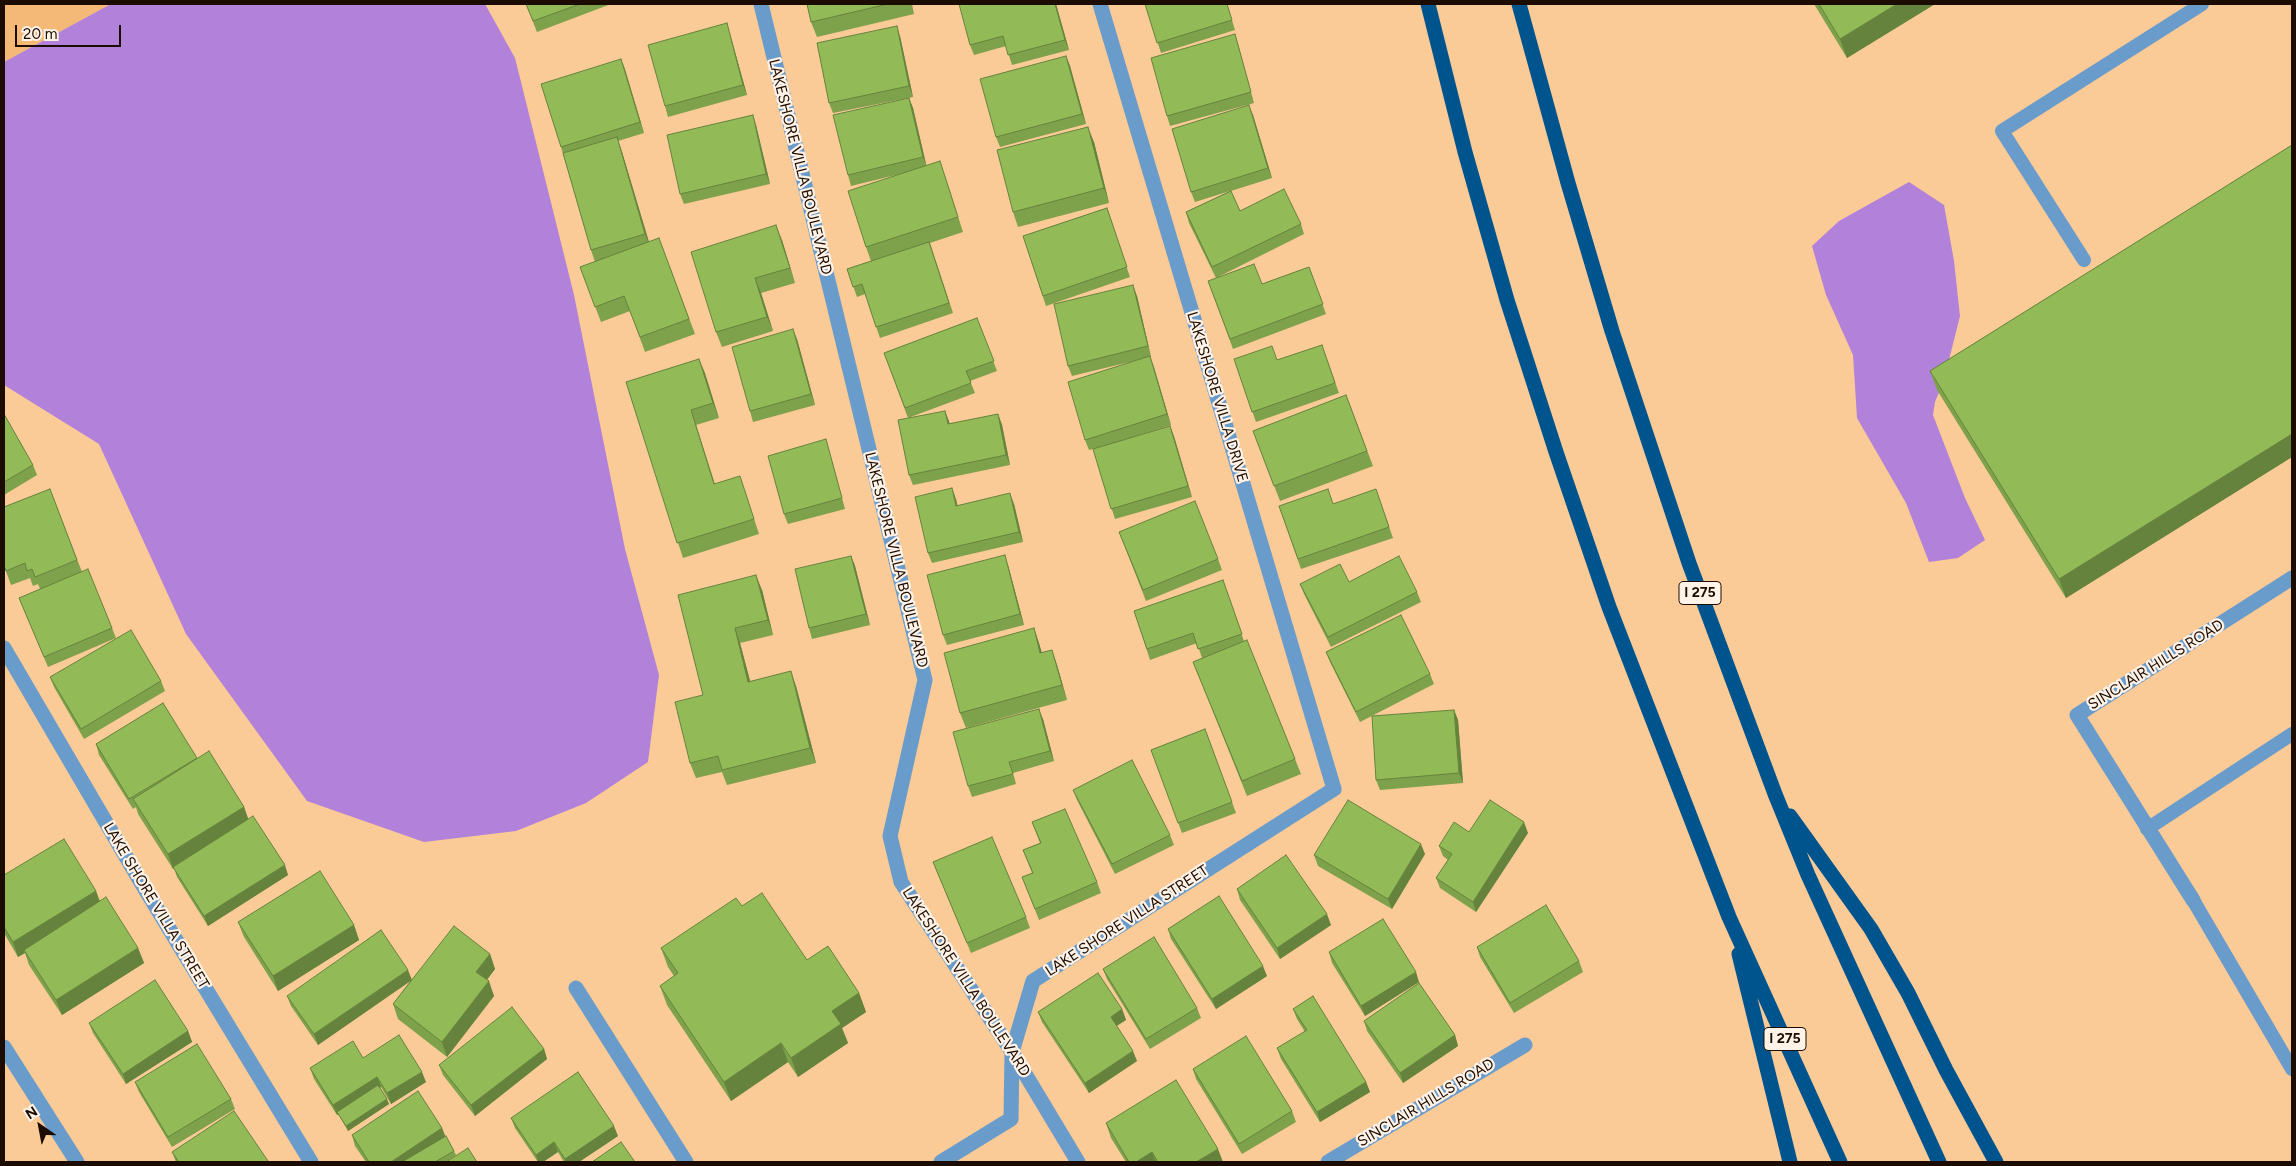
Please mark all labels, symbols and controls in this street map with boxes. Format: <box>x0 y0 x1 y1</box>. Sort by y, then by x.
scale bar <box>18 15 124 47</box>
text: 20 m <box>23 25 57 43</box>
street label: LAKESHORE VILLA BOULEVARD <box>764 57 836 277</box>
street label: LAKESHORE VILLA DRIVE <box>1183 310 1251 484</box>
street label: LAKESHORE VILLA BOULEVARD <box>860 450 932 670</box>
road number: I 275 <box>1679 582 1721 604</box>
street label: SINCLAIR HILLS ROAD <box>2085 616 2227 714</box>
street label: LAKE SHORE VILLA STREET <box>99 820 213 992</box>
street label: LAKE SHORE VILLA STREET <box>1042 862 1212 980</box>
street label: LAKESHORE VILLA BOULEVARD <box>898 884 1034 1080</box>
road number: I 275 <box>1764 1028 1806 1050</box>
street label: SINCLAIR HILLS ROAD <box>1354 1055 1498 1151</box>
north arrow <box>15 1101 65 1151</box>
text: N <box>22 1103 41 1123</box>

